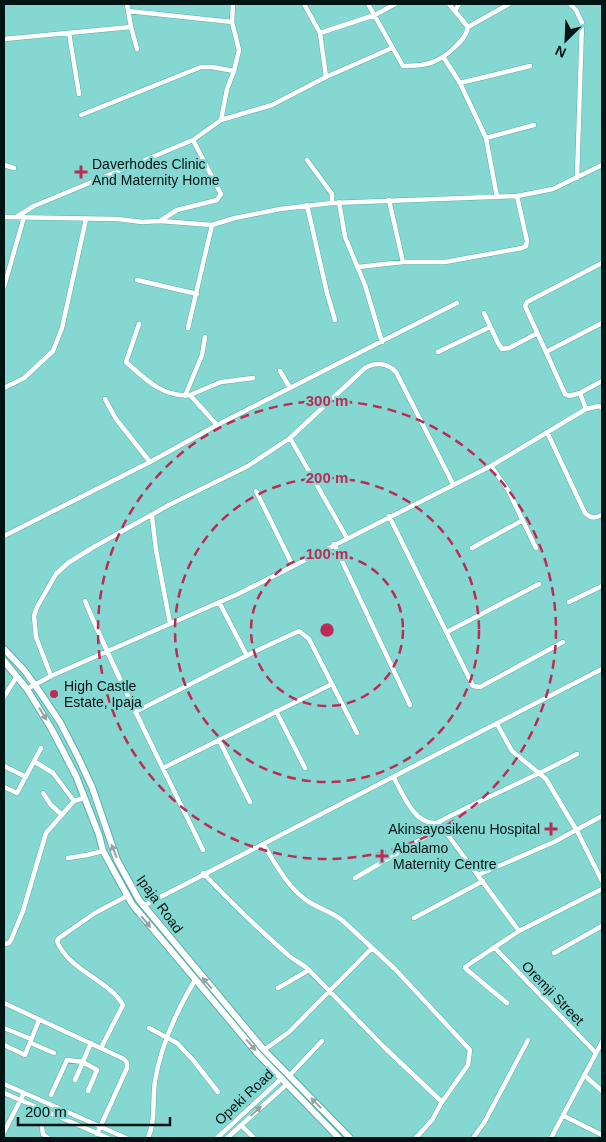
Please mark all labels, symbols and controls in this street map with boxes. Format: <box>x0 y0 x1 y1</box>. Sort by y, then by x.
north arrow <box>541 15 591 65</box>
text: N <box>553 43 569 61</box>
place label: Daverhodes Clinic And Maternity Home <box>92 156 220 188</box>
marker: Daverhodes Clinic And Maternity Home <box>74 165 88 179</box>
text: 300 m <box>306 392 348 409</box>
text: 200 m <box>306 469 348 486</box>
text: 100 m <box>306 545 348 562</box>
centre of rings <box>318 621 336 639</box>
place label: High Castle Estate, Ipaja <box>64 678 142 710</box>
marker: High Castle Estate, Ipaja <box>48 688 60 700</box>
one-way arrow <box>38 708 48 721</box>
place label: Akinsayosikenu Hospital <box>388 821 540 837</box>
marker: Akinsayosikenu Hospital <box>544 822 558 836</box>
place label: Abalamo Maternity Centre <box>393 840 497 872</box>
one-way arrow <box>109 844 117 858</box>
marker: Abalamo Maternity Centre <box>375 849 389 863</box>
street label: Ipaja Road <box>134 872 186 936</box>
one-way arrow <box>140 915 151 928</box>
street label: Oremji Street <box>519 958 587 1028</box>
one-way arrow <box>201 977 213 989</box>
one-way arrow <box>245 1039 257 1051</box>
street label: Opeki Road <box>212 1066 276 1128</box>
scale bar <box>18 1094 170 1126</box>
one-way arrow <box>310 1097 322 1109</box>
text: 200 m <box>25 1103 67 1120</box>
one-way arrow <box>250 1105 262 1117</box>

